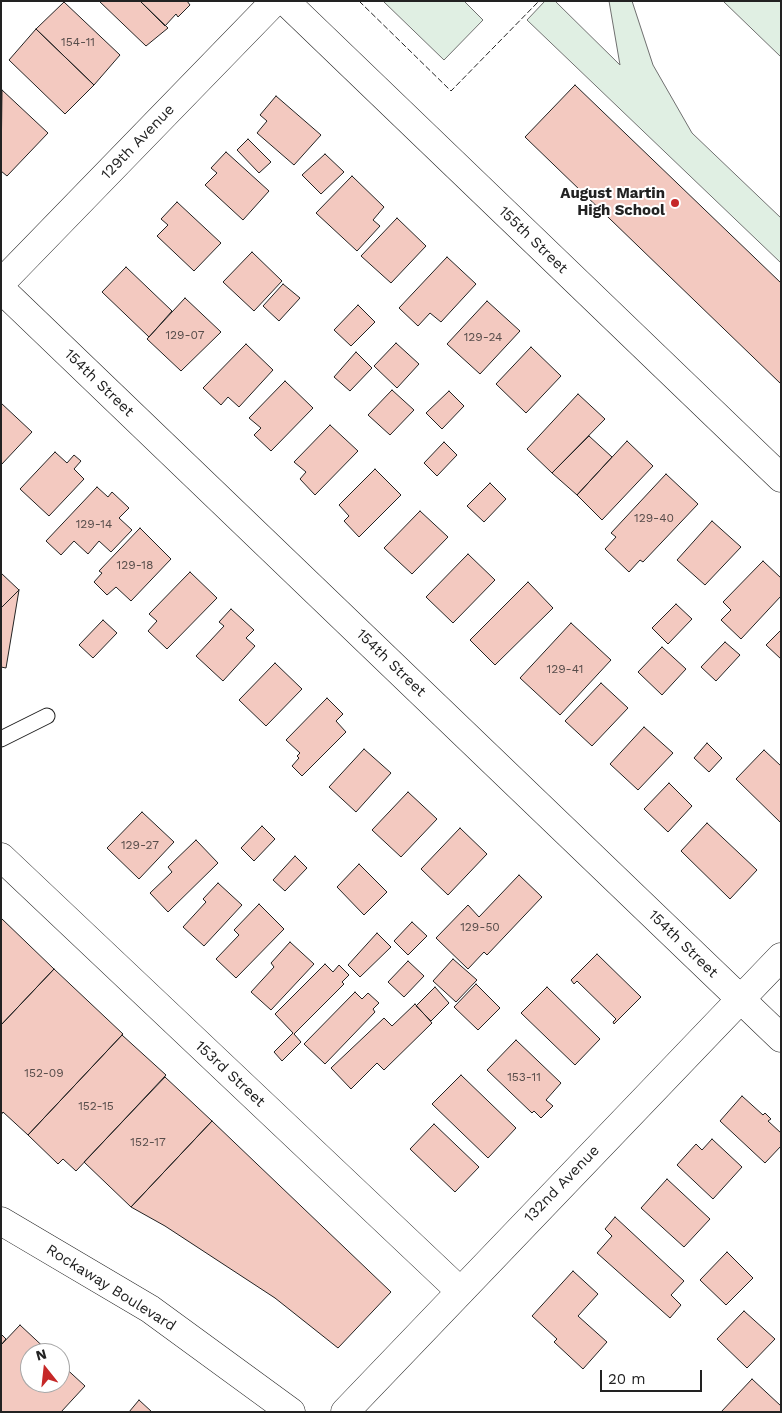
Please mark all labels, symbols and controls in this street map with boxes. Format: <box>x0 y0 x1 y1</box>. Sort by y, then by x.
house number: 154-11 <box>61 35 95 49</box>
street label: 129th Avenue <box>98 101 178 183</box>
place label: August Martin High School <box>560 185 665 220</box>
marker: August Martin High School <box>669 197 681 209</box>
street label: 155th Street <box>495 203 571 277</box>
house number: 129-07 <box>165 328 205 342</box>
house number: 129-24 <box>464 330 502 344</box>
street label: 154th Street <box>61 345 137 421</box>
house number: 129-40 <box>634 511 674 525</box>
house number: 129-14 <box>76 517 112 531</box>
house number: 129-18 <box>117 558 153 572</box>
street label: 154th Street <box>353 625 429 701</box>
house number: 129-41 <box>546 662 584 676</box>
house number: 129-27 <box>121 838 159 852</box>
street label: 154th Street <box>645 906 721 982</box>
house number: 129-50 <box>460 920 500 934</box>
street label: 153rd Street <box>191 1037 269 1111</box>
house number: 152-09 <box>24 1066 64 1080</box>
house number: 153-11 <box>507 1070 541 1084</box>
house number: 152-15 <box>78 1099 114 1113</box>
house number: 152-17 <box>130 1135 166 1149</box>
street label: 132nd Avenue <box>521 1142 603 1226</box>
street label: Rockaway Boulevard <box>43 1241 179 1335</box>
north arrow <box>20 1343 70 1393</box>
text: N <box>34 1345 48 1364</box>
scale bar <box>602 1360 704 1392</box>
text: 20 m <box>608 1370 646 1388</box>

